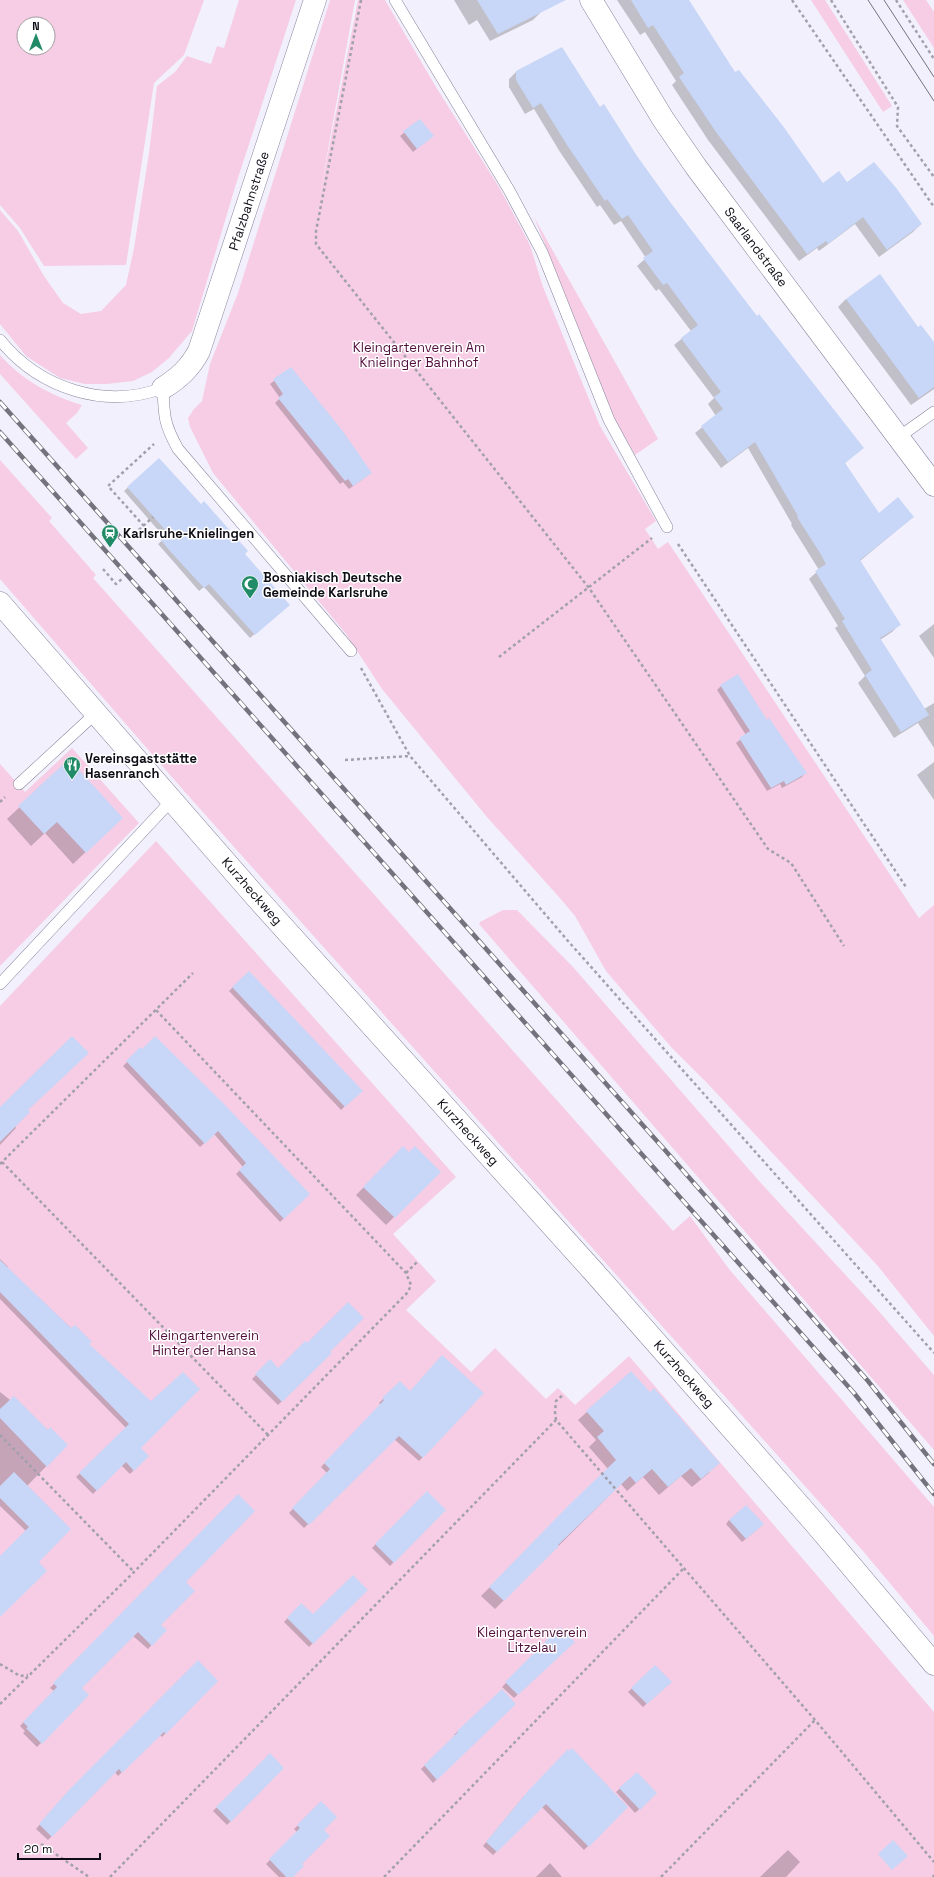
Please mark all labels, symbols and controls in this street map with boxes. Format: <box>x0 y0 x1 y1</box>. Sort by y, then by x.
north arrow <box>16 16 56 56</box>
text: N <box>32 19 40 33</box>
street label: Pfalzbahnstraße <box>225 149 273 253</box>
street label: Saarlandstraße <box>720 204 792 290</box>
park label: Kleingartenverein Am Knielinger Bahnhof <box>353 339 485 371</box>
station icon: Karlsruhe-Knielingen <box>100 523 120 548</box>
place label: Karlsruhe-Knielingen <box>123 525 254 542</box>
place label: Bosniakisch Deutsche Gemeinde Karlsruhe <box>263 569 402 601</box>
mosque icon: Bosniakisch Deutsche Gemeinde Karlsruhe <box>240 574 260 599</box>
place label: Vereinsgaststätte Hasenranch <box>85 750 197 782</box>
restaurant icon: Vereinsgaststätte Hasenranch <box>62 755 82 780</box>
street label: Kurzheckweg <box>218 854 286 928</box>
street label: Kurzheckweg <box>434 1095 502 1169</box>
park label: Kleingartenverein Hinter der Hansa <box>149 1327 259 1359</box>
street label: Kurzheckweg <box>650 1337 718 1411</box>
park label: Kleingartenverein Litzelau <box>477 1624 587 1656</box>
scale bar <box>18 1835 100 1861</box>
text: 20 m <box>24 1841 52 1857</box>

